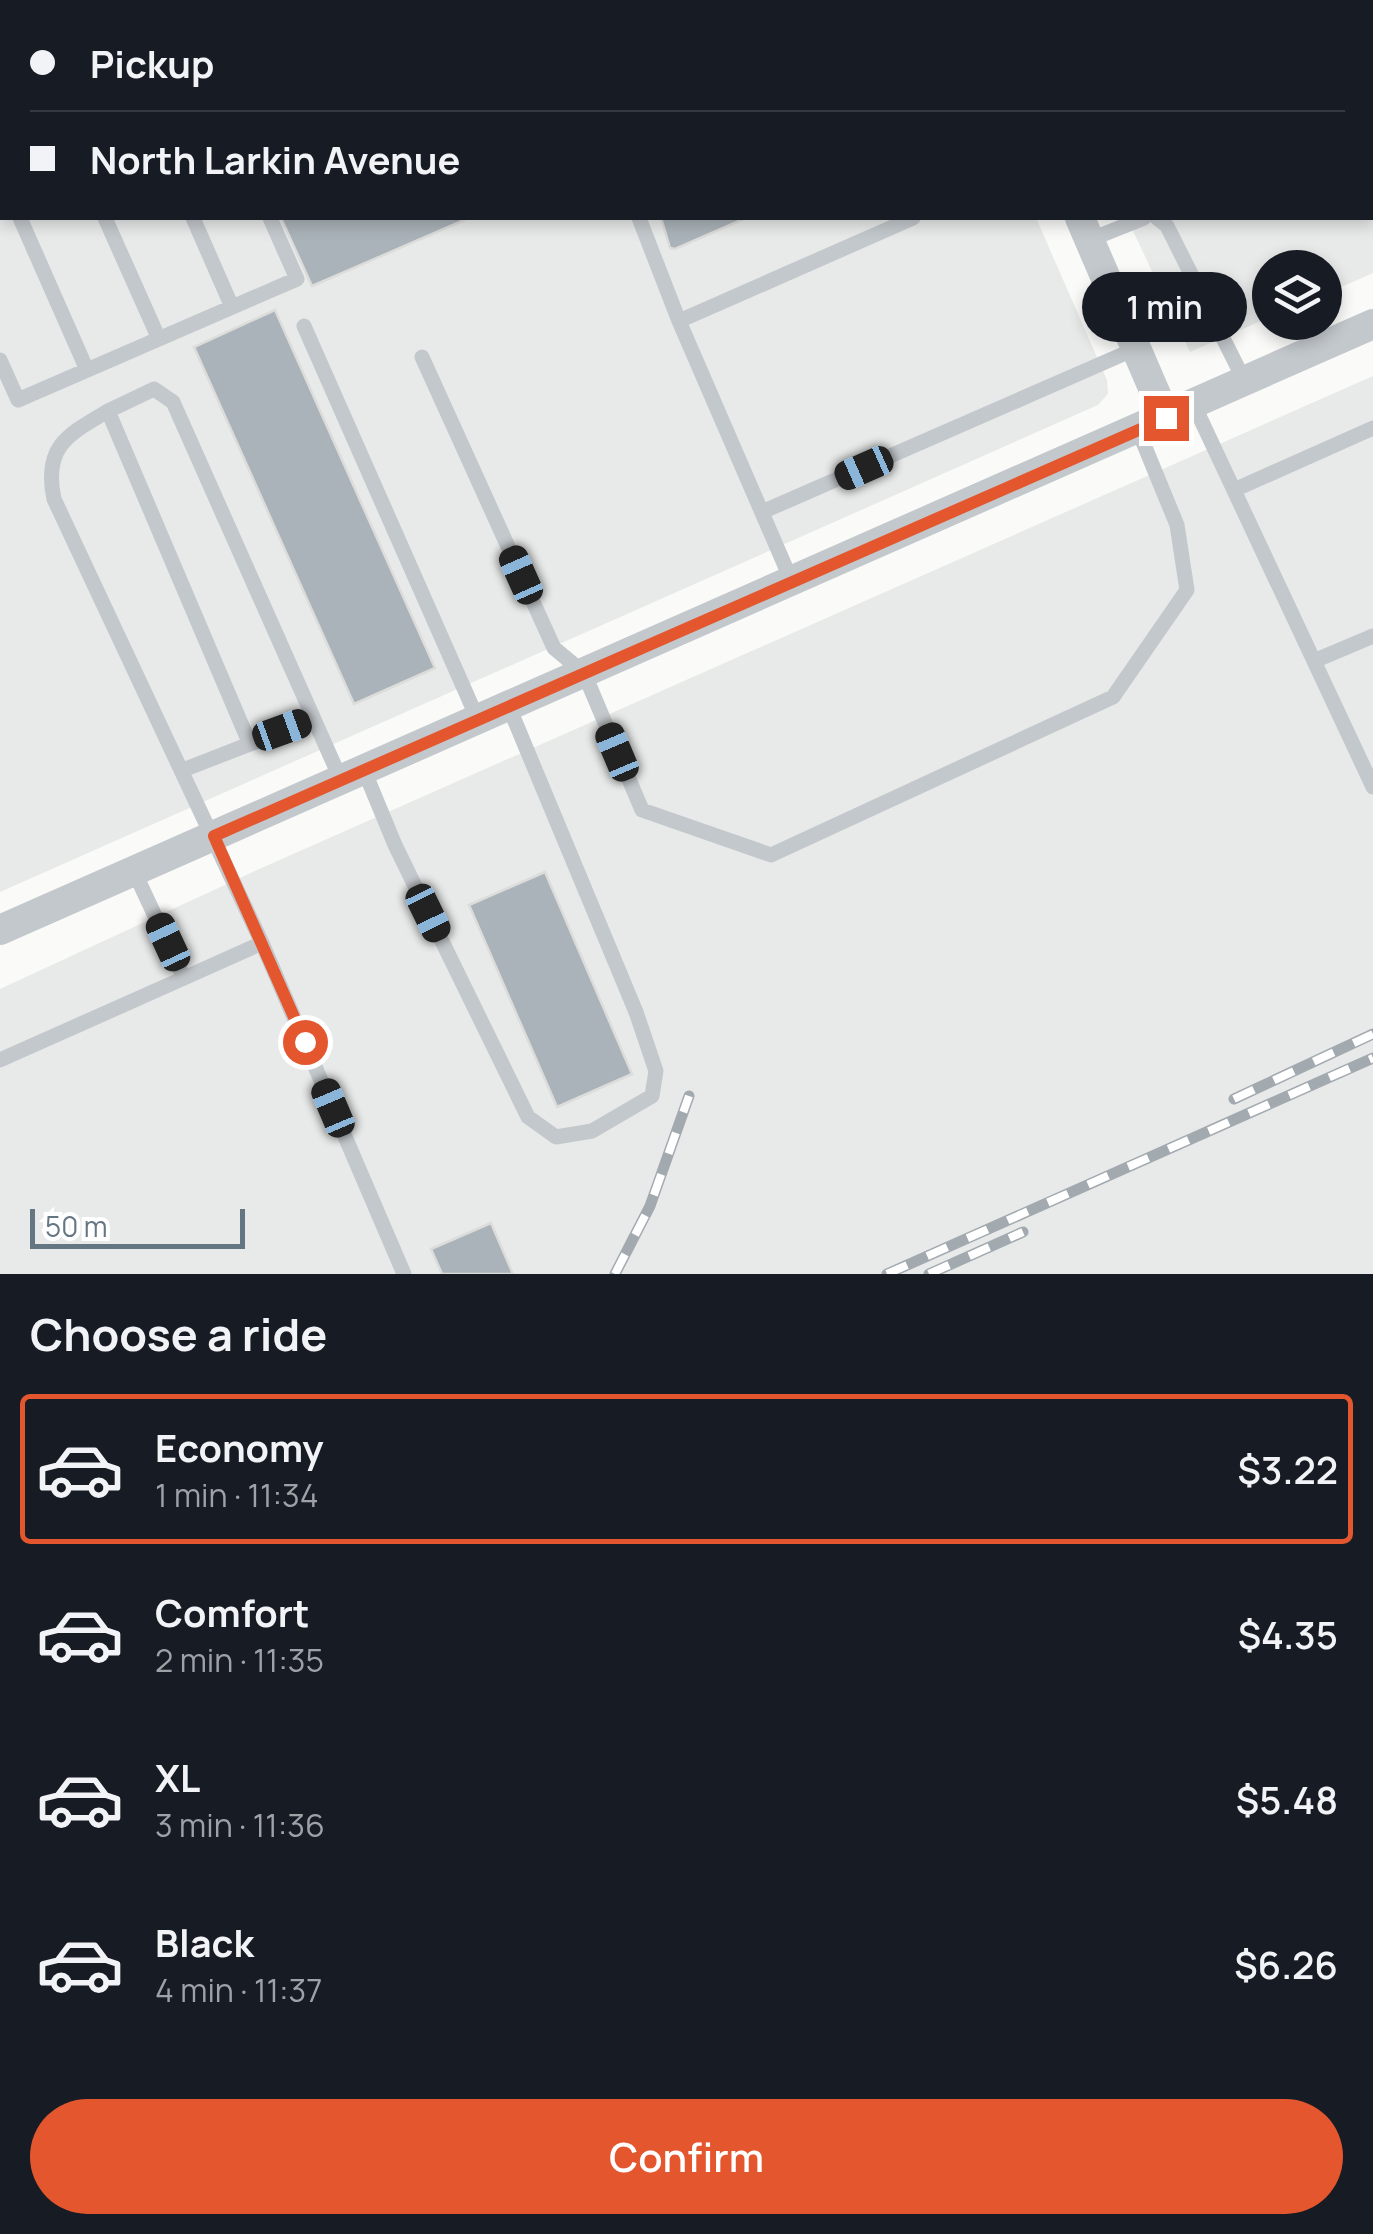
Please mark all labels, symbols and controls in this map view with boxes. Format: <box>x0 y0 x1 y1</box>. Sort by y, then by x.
text: Pickup <box>90 37 214 89</box>
text: North Larkin Avenue <box>90 133 460 185</box>
map controls <box>1252 250 1342 340</box>
button: layers <box>1252 250 1342 340</box>
callout: 1 min <box>1084 273 1248 343</box>
text: 1 min <box>1126 285 1203 329</box>
route end <box>1144 396 1189 441</box>
car <box>830 442 898 494</box>
car <box>495 541 547 609</box>
car <box>249 706 315 754</box>
car <box>591 719 643 785</box>
car <box>401 879 455 947</box>
car <box>142 908 194 976</box>
route start <box>283 1020 328 1065</box>
car <box>307 1075 359 1141</box>
scale bar <box>30 1204 245 1248</box>
text: 50 m <box>45 1207 108 1245</box>
text: Choose a ride <box>30 1303 327 1365</box>
text: Economy <box>155 1421 324 1473</box>
icon: car <box>35 1424 125 1514</box>
text: $3.22 <box>1237 1443 1338 1495</box>
text: 1 min · 11:34 <box>155 1473 319 1517</box>
text: Comfort <box>155 1586 309 1638</box>
icon: car <box>35 1589 125 1679</box>
text: $4.35 <box>1238 1608 1338 1660</box>
text: 2 min · 11:35 <box>155 1638 324 1682</box>
text: XL <box>155 1751 200 1803</box>
icon: car <box>35 1754 125 1844</box>
text: $5.48 <box>1236 1773 1338 1825</box>
text: 3 min · 11:36 <box>155 1803 325 1847</box>
text: Black <box>155 1916 254 1968</box>
icon: car <box>35 1919 125 2009</box>
text: $6.26 <box>1234 1938 1338 1990</box>
text: 4 min · 11:37 <box>155 1968 322 2012</box>
button: Confirm <box>30 2099 1343 2214</box>

